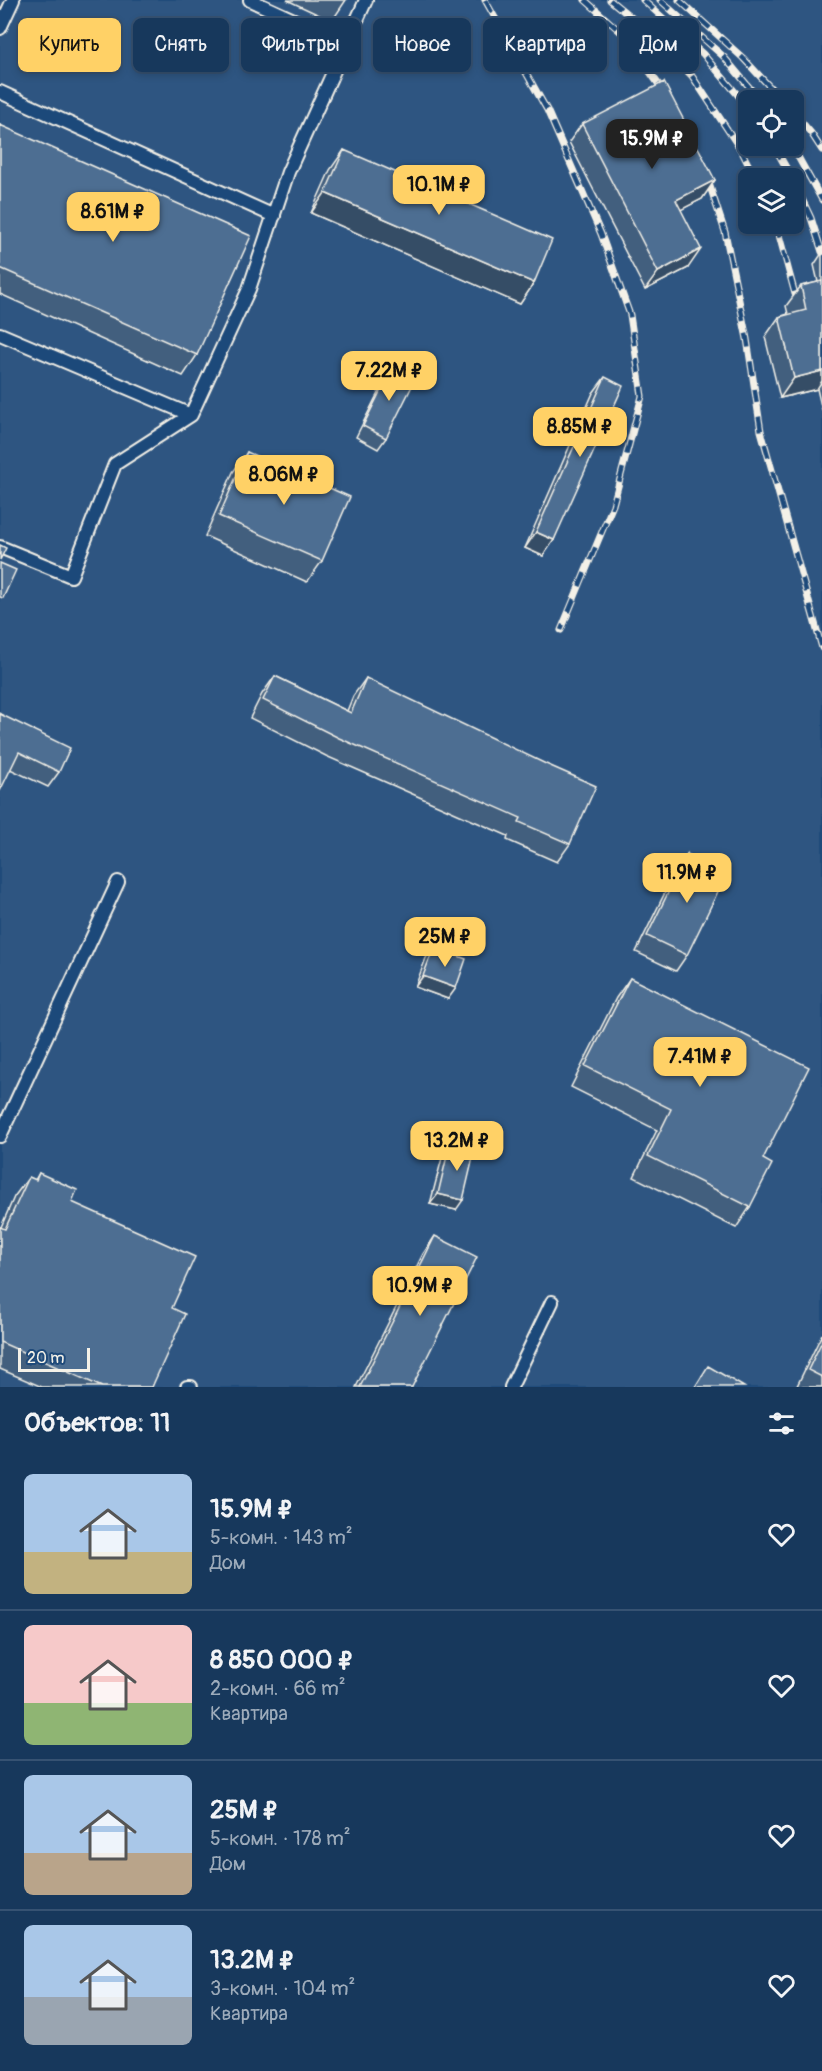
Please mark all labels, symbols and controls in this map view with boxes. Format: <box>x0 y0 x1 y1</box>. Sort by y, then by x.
chip: Купить <box>18 18 121 72</box>
chip: Снять <box>133 18 229 72</box>
chip: Фильтры <box>241 18 361 72</box>
chip: Новое <box>373 18 471 72</box>
chip: Квартира <box>483 18 607 72</box>
chip: Дом <box>619 18 699 72</box>
map controls <box>738 90 804 234</box>
button: locate <box>738 90 804 156</box>
pin: 15.9M ₽ <box>597 119 707 170</box>
text: 15.9M ₽ <box>620 126 684 151</box>
pin: 10.1M ₽ <box>384 165 494 216</box>
button: layers <box>738 168 804 234</box>
text: 10.1M ₽ <box>407 172 471 197</box>
pin: 8.61M ₽ <box>58 192 168 243</box>
text: 8.61M ₽ <box>81 199 145 224</box>
pin: 7.22M ₽ <box>334 351 444 402</box>
text: 7.22M ₽ <box>355 358 423 383</box>
pin: 8.85M ₽ <box>525 407 635 458</box>
text: 8.85M ₽ <box>547 414 613 439</box>
pin: 8.06M ₽ <box>229 455 339 506</box>
text: 8.06M ₽ <box>249 462 319 487</box>
pin: 11.9M ₽ <box>632 853 742 904</box>
text: 11.9M ₽ <box>656 860 718 885</box>
pin: 25M ₽ <box>403 917 487 968</box>
text: 25M ₽ <box>419 924 471 949</box>
pin: 7.41M ₽ <box>645 1037 755 1088</box>
text: 7.41M ₽ <box>667 1044 733 1069</box>
pin: 13.2M ₽ <box>402 1121 512 1172</box>
text: 13.2M ₽ <box>424 1128 490 1153</box>
pin: 10.9M ₽ <box>365 1266 475 1317</box>
text: 10.9M ₽ <box>387 1273 453 1298</box>
scale bar <box>18 1345 90 1372</box>
text: 20 m <box>27 1348 65 1368</box>
text: Объектов: 11 <box>24 1407 170 1439</box>
icon: filters <box>765 1407 798 1440</box>
text: 15.9M ₽ <box>210 1493 293 1525</box>
icon: home <box>72 1498 144 1570</box>
icon: heart <box>765 1518 798 1551</box>
text: 5-комн. · 143 m² <box>210 1525 353 1550</box>
text: Дом <box>210 1550 246 1575</box>
text: 8 850 000 ₽ <box>210 1644 354 1676</box>
icon: home <box>72 1649 144 1721</box>
icon: heart <box>765 1669 798 1702</box>
text: 2-комн. · 66 m² <box>210 1676 346 1701</box>
text: Квартира <box>210 1701 288 1726</box>
text: 25M ₽ <box>210 1794 279 1826</box>
icon: home <box>72 1799 144 1871</box>
icon: heart <box>765 1819 798 1852</box>
text: 5-комн. · 178 m² <box>210 1826 351 1851</box>
text: Дом <box>210 1851 246 1876</box>
text: 13.2M ₽ <box>210 1944 295 1976</box>
icon: home <box>72 1949 144 2021</box>
icon: heart <box>765 1969 798 2002</box>
text: 3-комн. · 104 m² <box>210 1976 355 2001</box>
text: Квартира <box>210 2001 288 2026</box>

